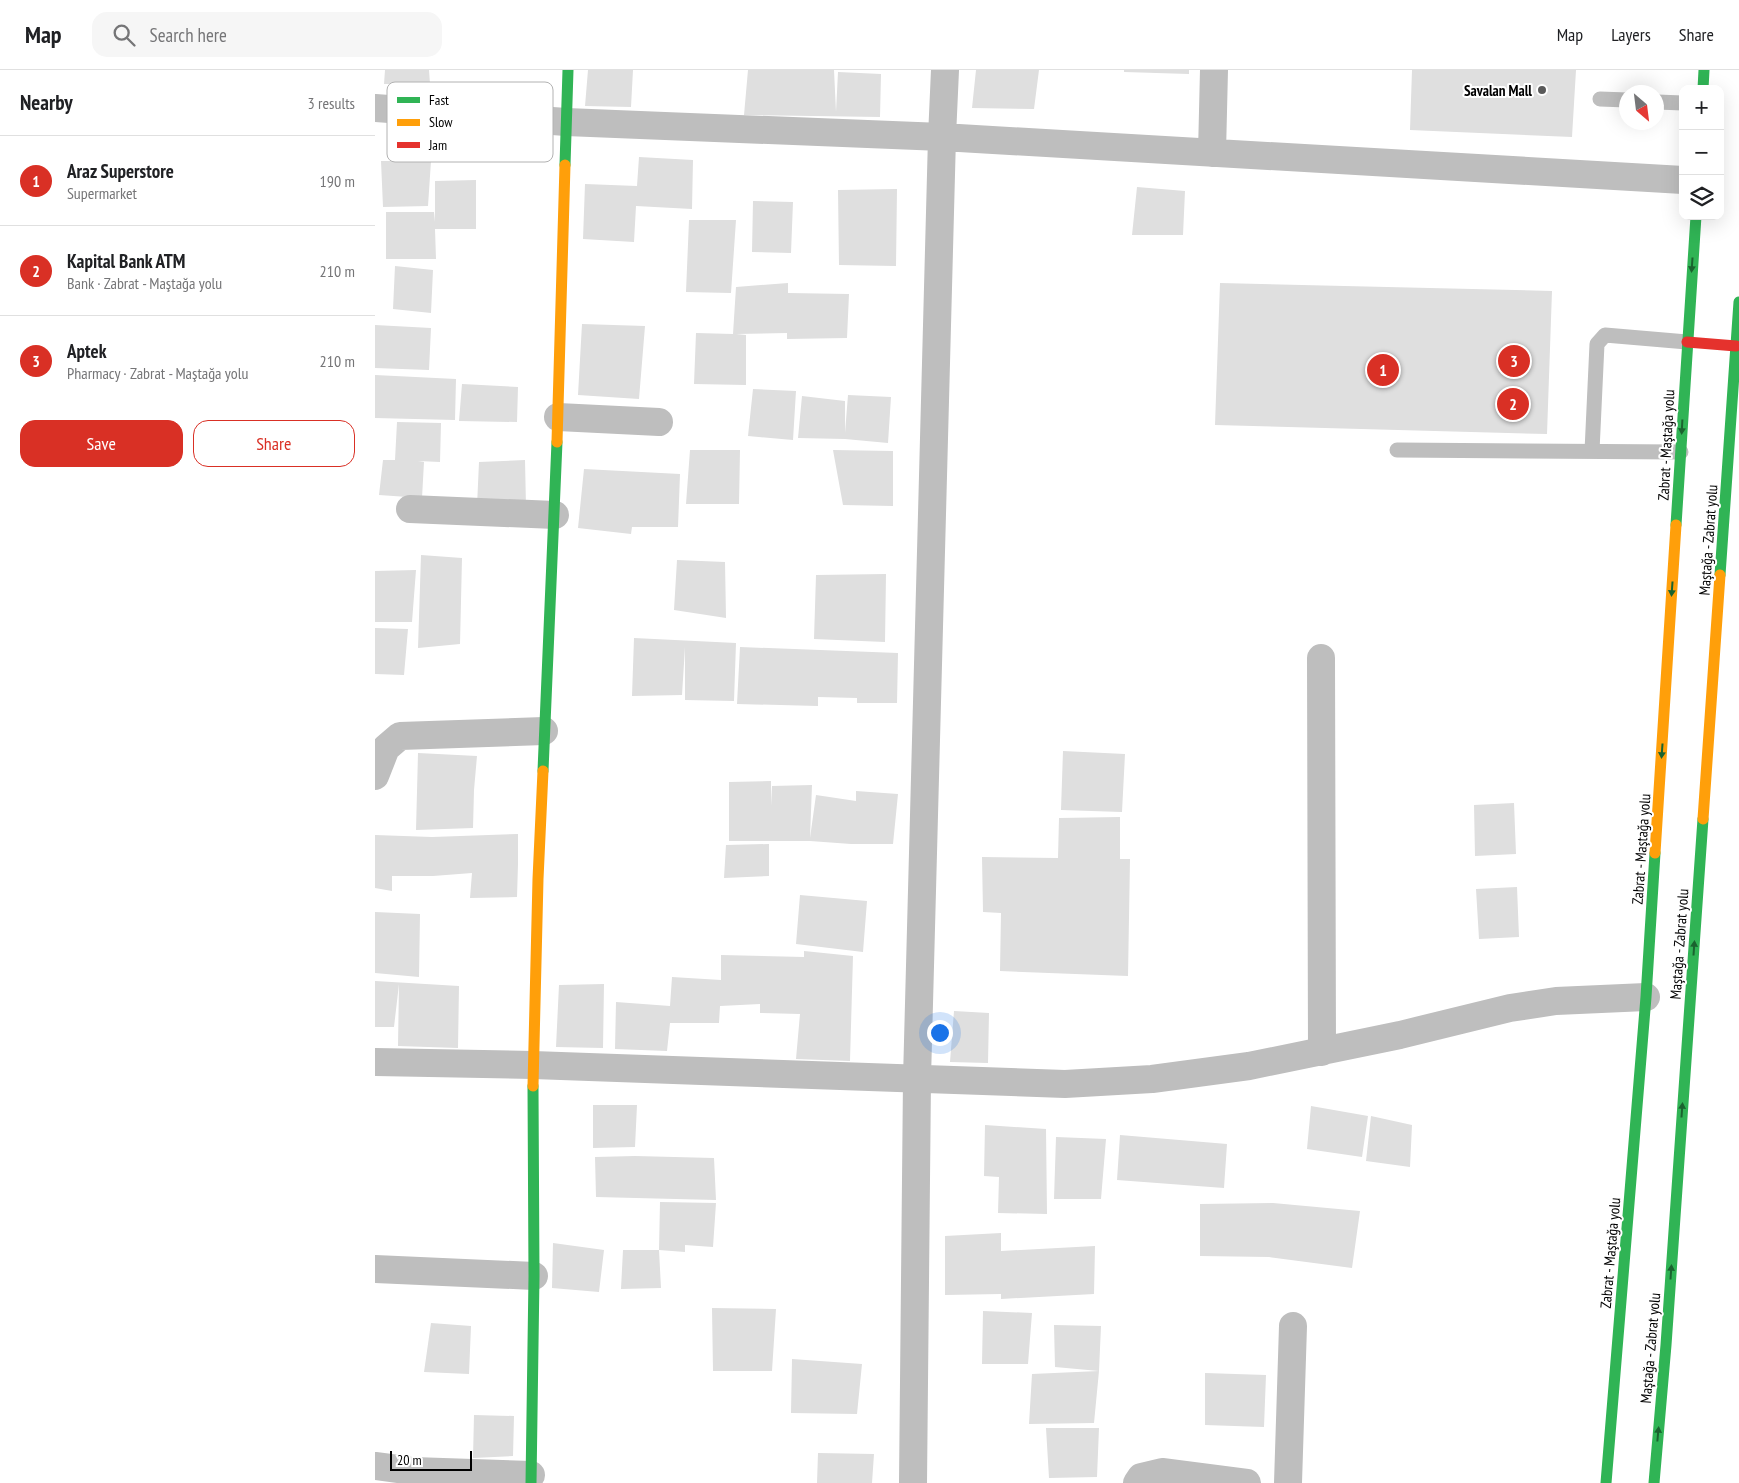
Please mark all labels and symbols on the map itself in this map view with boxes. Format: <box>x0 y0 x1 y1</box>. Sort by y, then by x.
place label: Savalan Mall <box>1464 81 1532 100</box>
legend <box>387 82 553 162</box>
marker: Savalan Mall <box>1536 84 1548 96</box>
north arrow <box>1619 85 1664 130</box>
text: Fast <box>429 91 449 109</box>
text: Slow <box>429 113 453 131</box>
text: Jam <box>428 136 447 154</box>
one-way arrow <box>1688 257 1696 273</box>
pin: 3 <box>1498 342 1530 380</box>
pin: 1 <box>1367 351 1399 389</box>
pin: 2 <box>1497 385 1529 423</box>
street label: Zabrat - Maştağa yolu <box>1654 389 1678 501</box>
one-way arrow <box>1678 419 1686 435</box>
street label: Maştağa - Zabrat yolu <box>1695 484 1721 596</box>
one-way arrow <box>1668 582 1676 598</box>
one-way arrow <box>1657 744 1665 760</box>
street label: Zabrat - Maştağa yolu <box>1628 793 1654 905</box>
street label: Maştağa - Zabrat yolu <box>1666 888 1692 1000</box>
one-way arrow <box>1690 940 1698 956</box>
your location <box>927 1020 953 1046</box>
one-way arrow <box>1679 1102 1687 1118</box>
street label: Zabrat - Maştağa yolu <box>1596 1197 1624 1309</box>
one-way arrow <box>1667 1264 1675 1280</box>
street label: Maştağa - Zabrat yolu <box>1636 1292 1664 1404</box>
one-way arrow <box>1654 1426 1662 1442</box>
scale bar <box>390 1448 473 1471</box>

